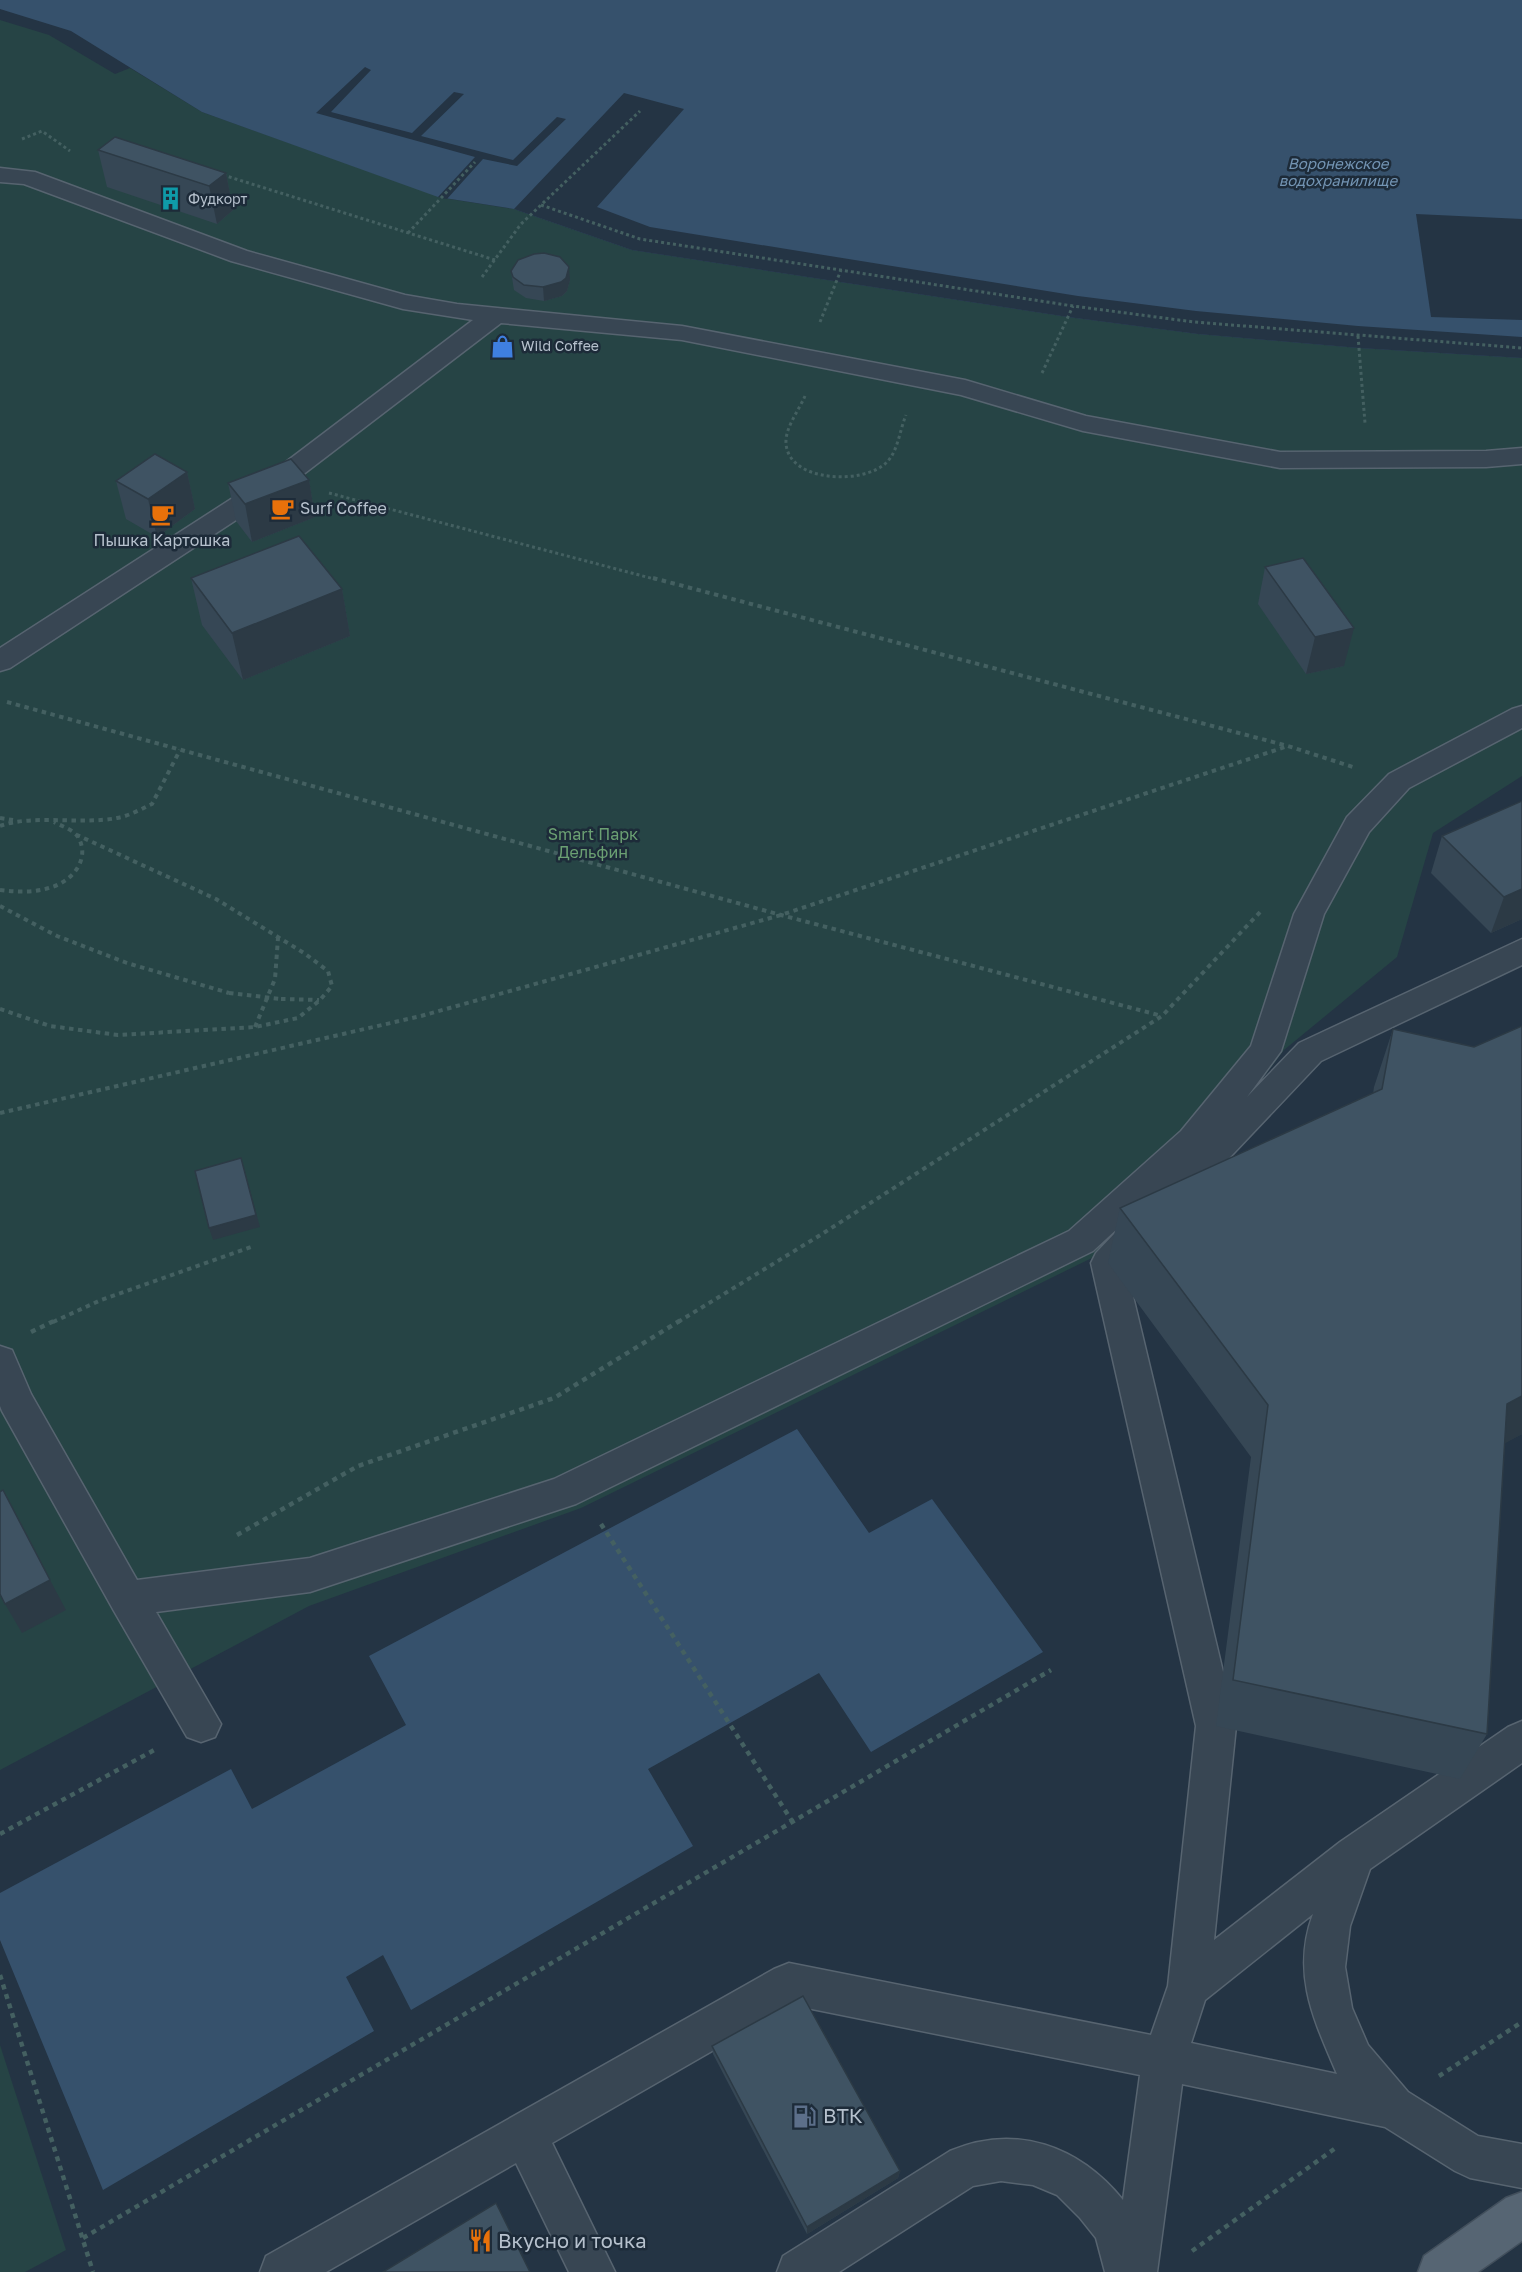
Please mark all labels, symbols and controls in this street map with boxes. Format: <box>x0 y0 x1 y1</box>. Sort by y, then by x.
water label: Воронежское водохранилище <box>1279 154 1399 189</box>
building icon: Фудкорт <box>157 186 183 212</box>
place label: Фудкорт <box>188 190 248 207</box>
shop icon: Wild Coffee <box>490 333 516 359</box>
place label: Wild Coffee <box>521 337 599 354</box>
cafe icon: Surf Coffee <box>269 495 295 521</box>
place label: Surf Coffee <box>300 498 387 518</box>
cafe icon: Пышка Картошка <box>149 502 175 528</box>
place label: Пышка Картошка <box>94 530 230 550</box>
park label: Smart Парк Дельфин <box>548 824 638 862</box>
fuel station icon: ВТК <box>792 2103 818 2129</box>
place label: ВТК <box>823 2103 863 2127</box>
restaurant icon: Вкусно и точка <box>467 2228 493 2254</box>
place label: Вкусно и точка <box>498 2228 647 2252</box>

